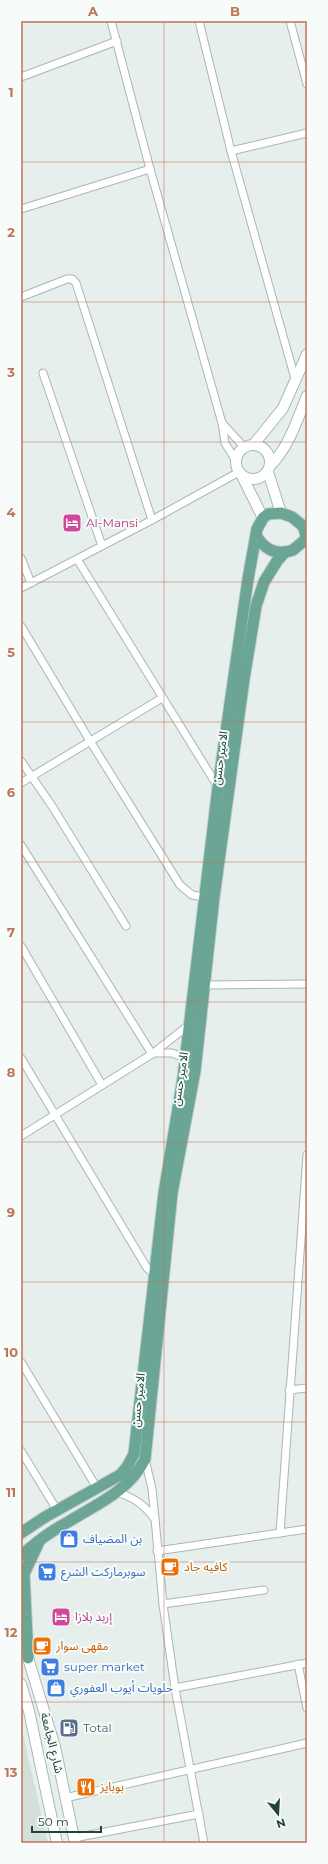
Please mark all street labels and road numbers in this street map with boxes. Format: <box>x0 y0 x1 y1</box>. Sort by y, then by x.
street label: الامير حسن <box>208 730 231 786</box>
street label: الامير حسن <box>168 1051 191 1107</box>
street label: الامير حسن <box>127 1372 148 1428</box>
street label: شارع الجامعة <box>36 1711 67 1775</box>

